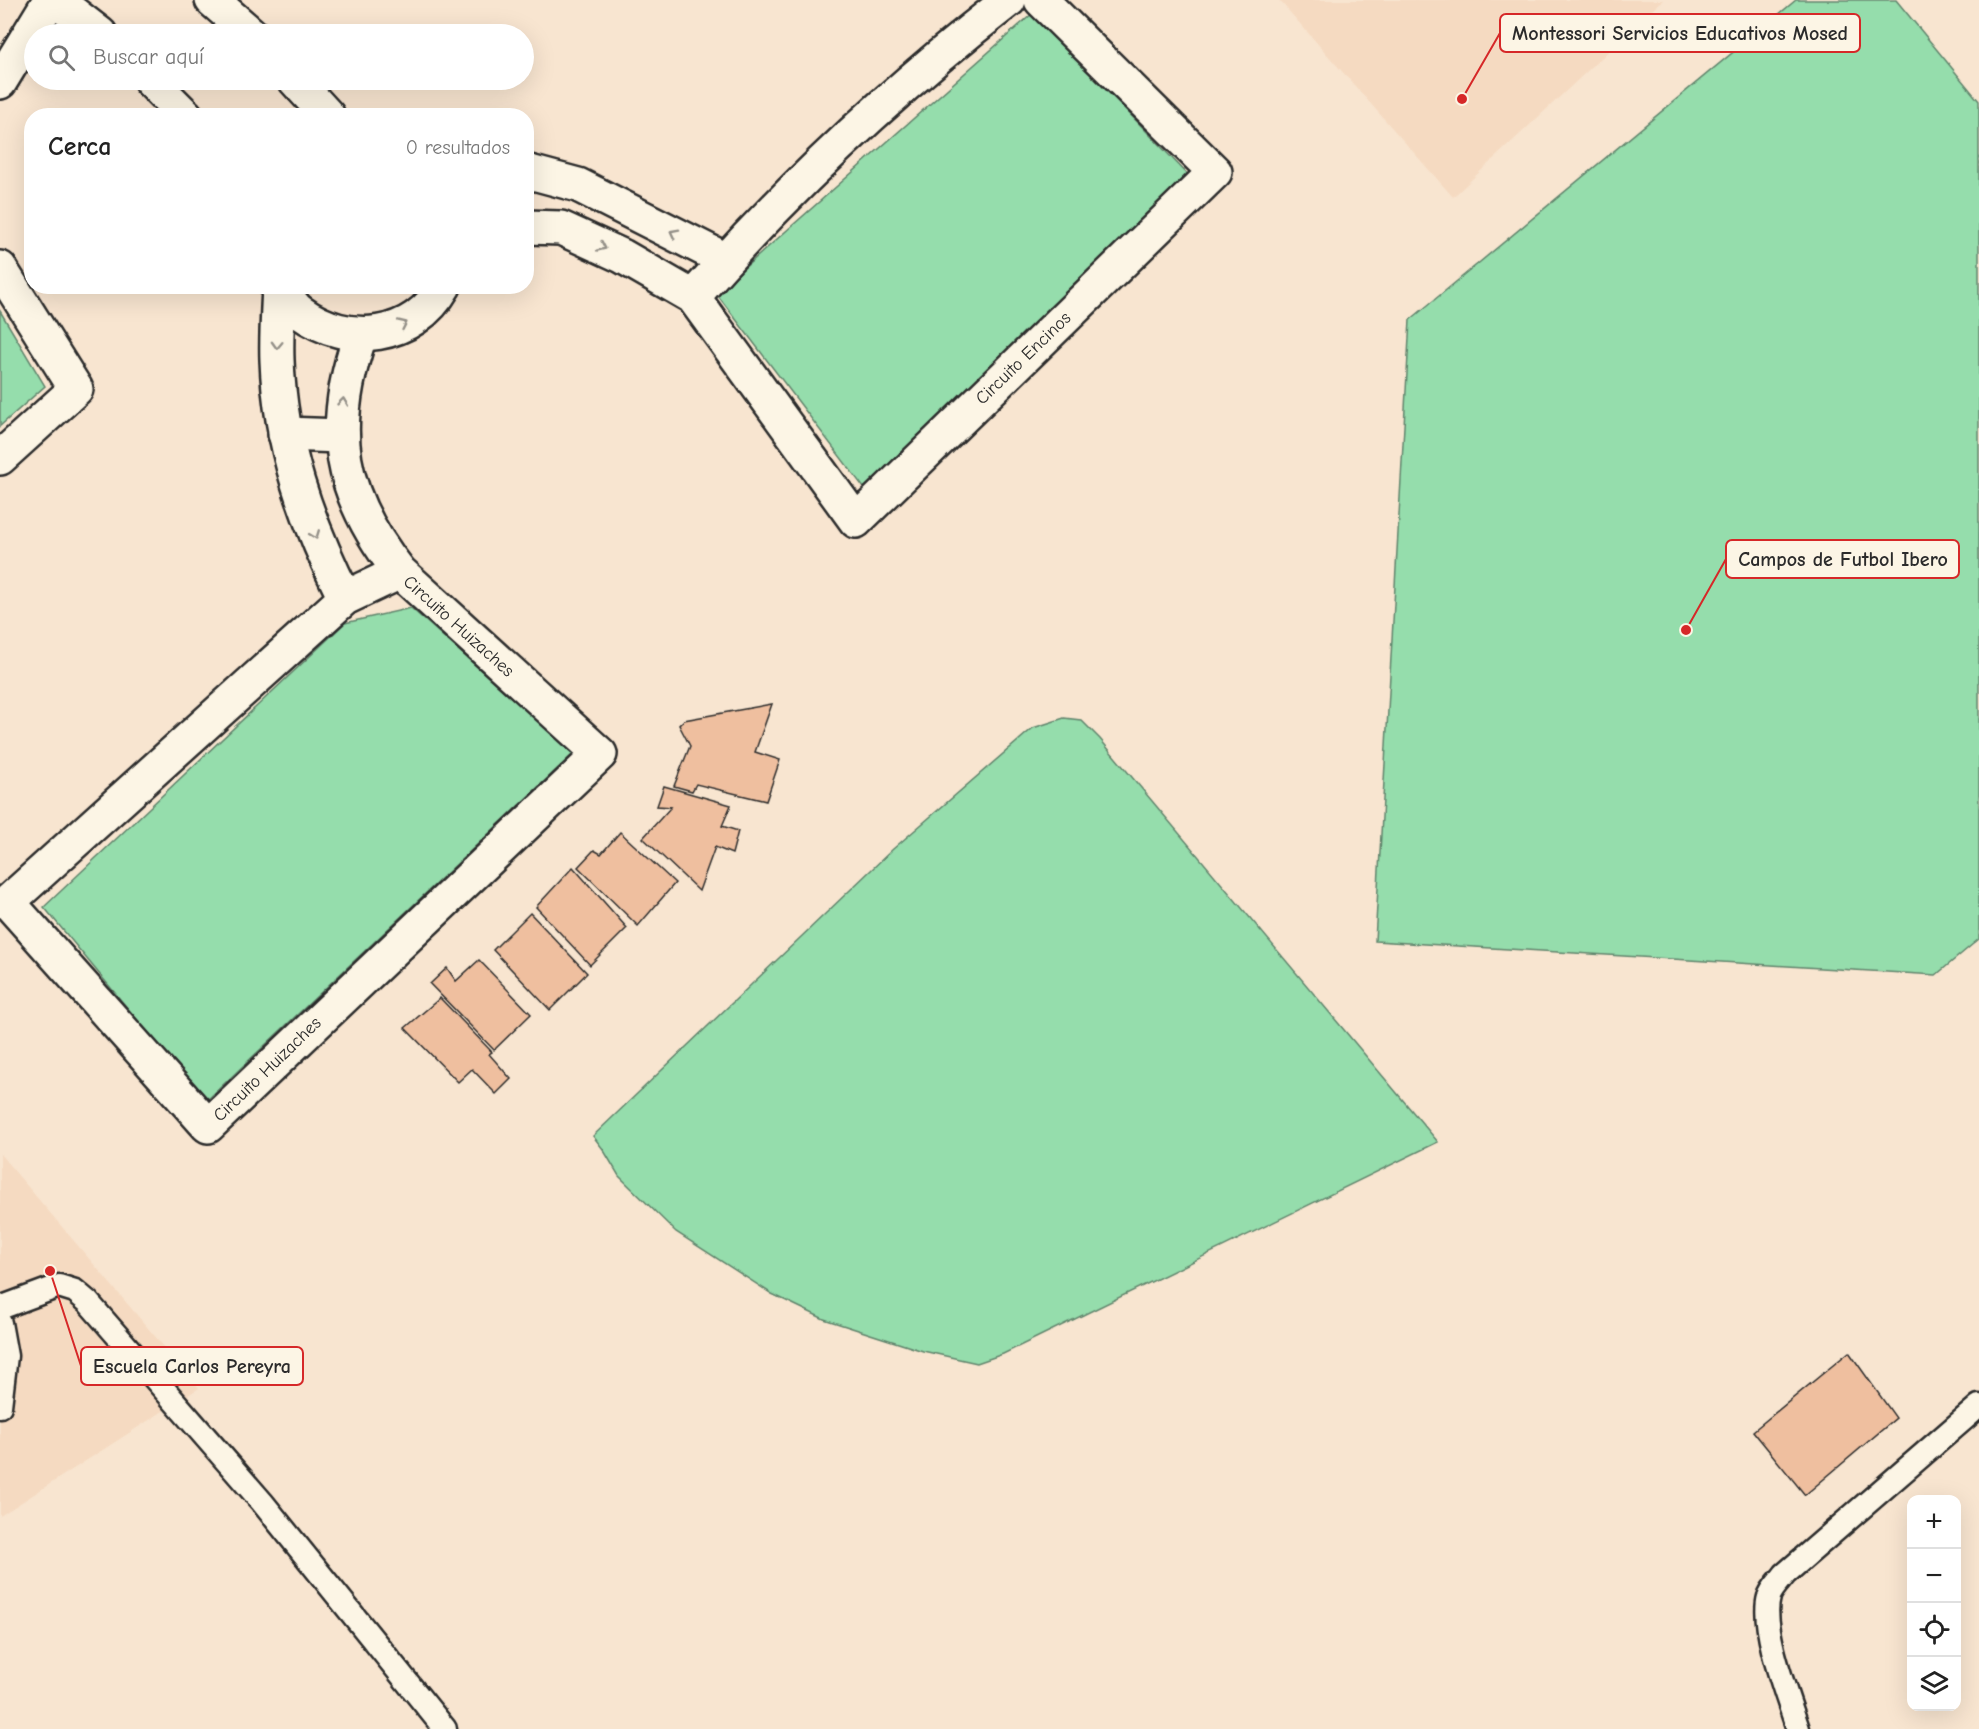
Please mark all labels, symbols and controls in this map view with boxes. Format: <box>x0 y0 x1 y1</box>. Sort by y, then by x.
callout: Montessori Servicios Educativos Mosed <box>1500 14 1860 52</box>
text: Montessori Servicios Educativos Mosed <box>1512 22 1848 45</box>
search box <box>24 24 534 90</box>
icon: search <box>45 41 78 74</box>
text: Buscar aquí <box>93 44 204 70</box>
text: Cerca <box>48 132 112 162</box>
text: 0 resultados <box>406 136 510 159</box>
one-way arrow <box>669 229 680 240</box>
one-way arrow <box>595 240 606 252</box>
street label: Circuito Encinos <box>971 308 1075 409</box>
one-way arrow <box>397 320 408 332</box>
one-way arrow <box>271 340 284 349</box>
one-way arrow <box>336 398 349 407</box>
one-way arrow <box>308 529 320 540</box>
callout: Campos de Futbol Ibero <box>1726 540 1959 578</box>
text: Campos de Futbol Ibero <box>1738 548 1948 571</box>
street label: Circuito Huizaches <box>399 571 518 682</box>
street label: Circuito Huizaches <box>209 1013 326 1126</box>
callout: Escuela Carlos Pereyra <box>81 1347 303 1385</box>
text: Escuela Carlos Pereyra <box>93 1355 291 1378</box>
map controls <box>1907 1495 1961 1711</box>
button: + <box>1907 1495 1961 1549</box>
button: − <box>1907 1549 1961 1603</box>
button: locate <box>1907 1603 1961 1657</box>
button: layers <box>1907 1657 1961 1711</box>

